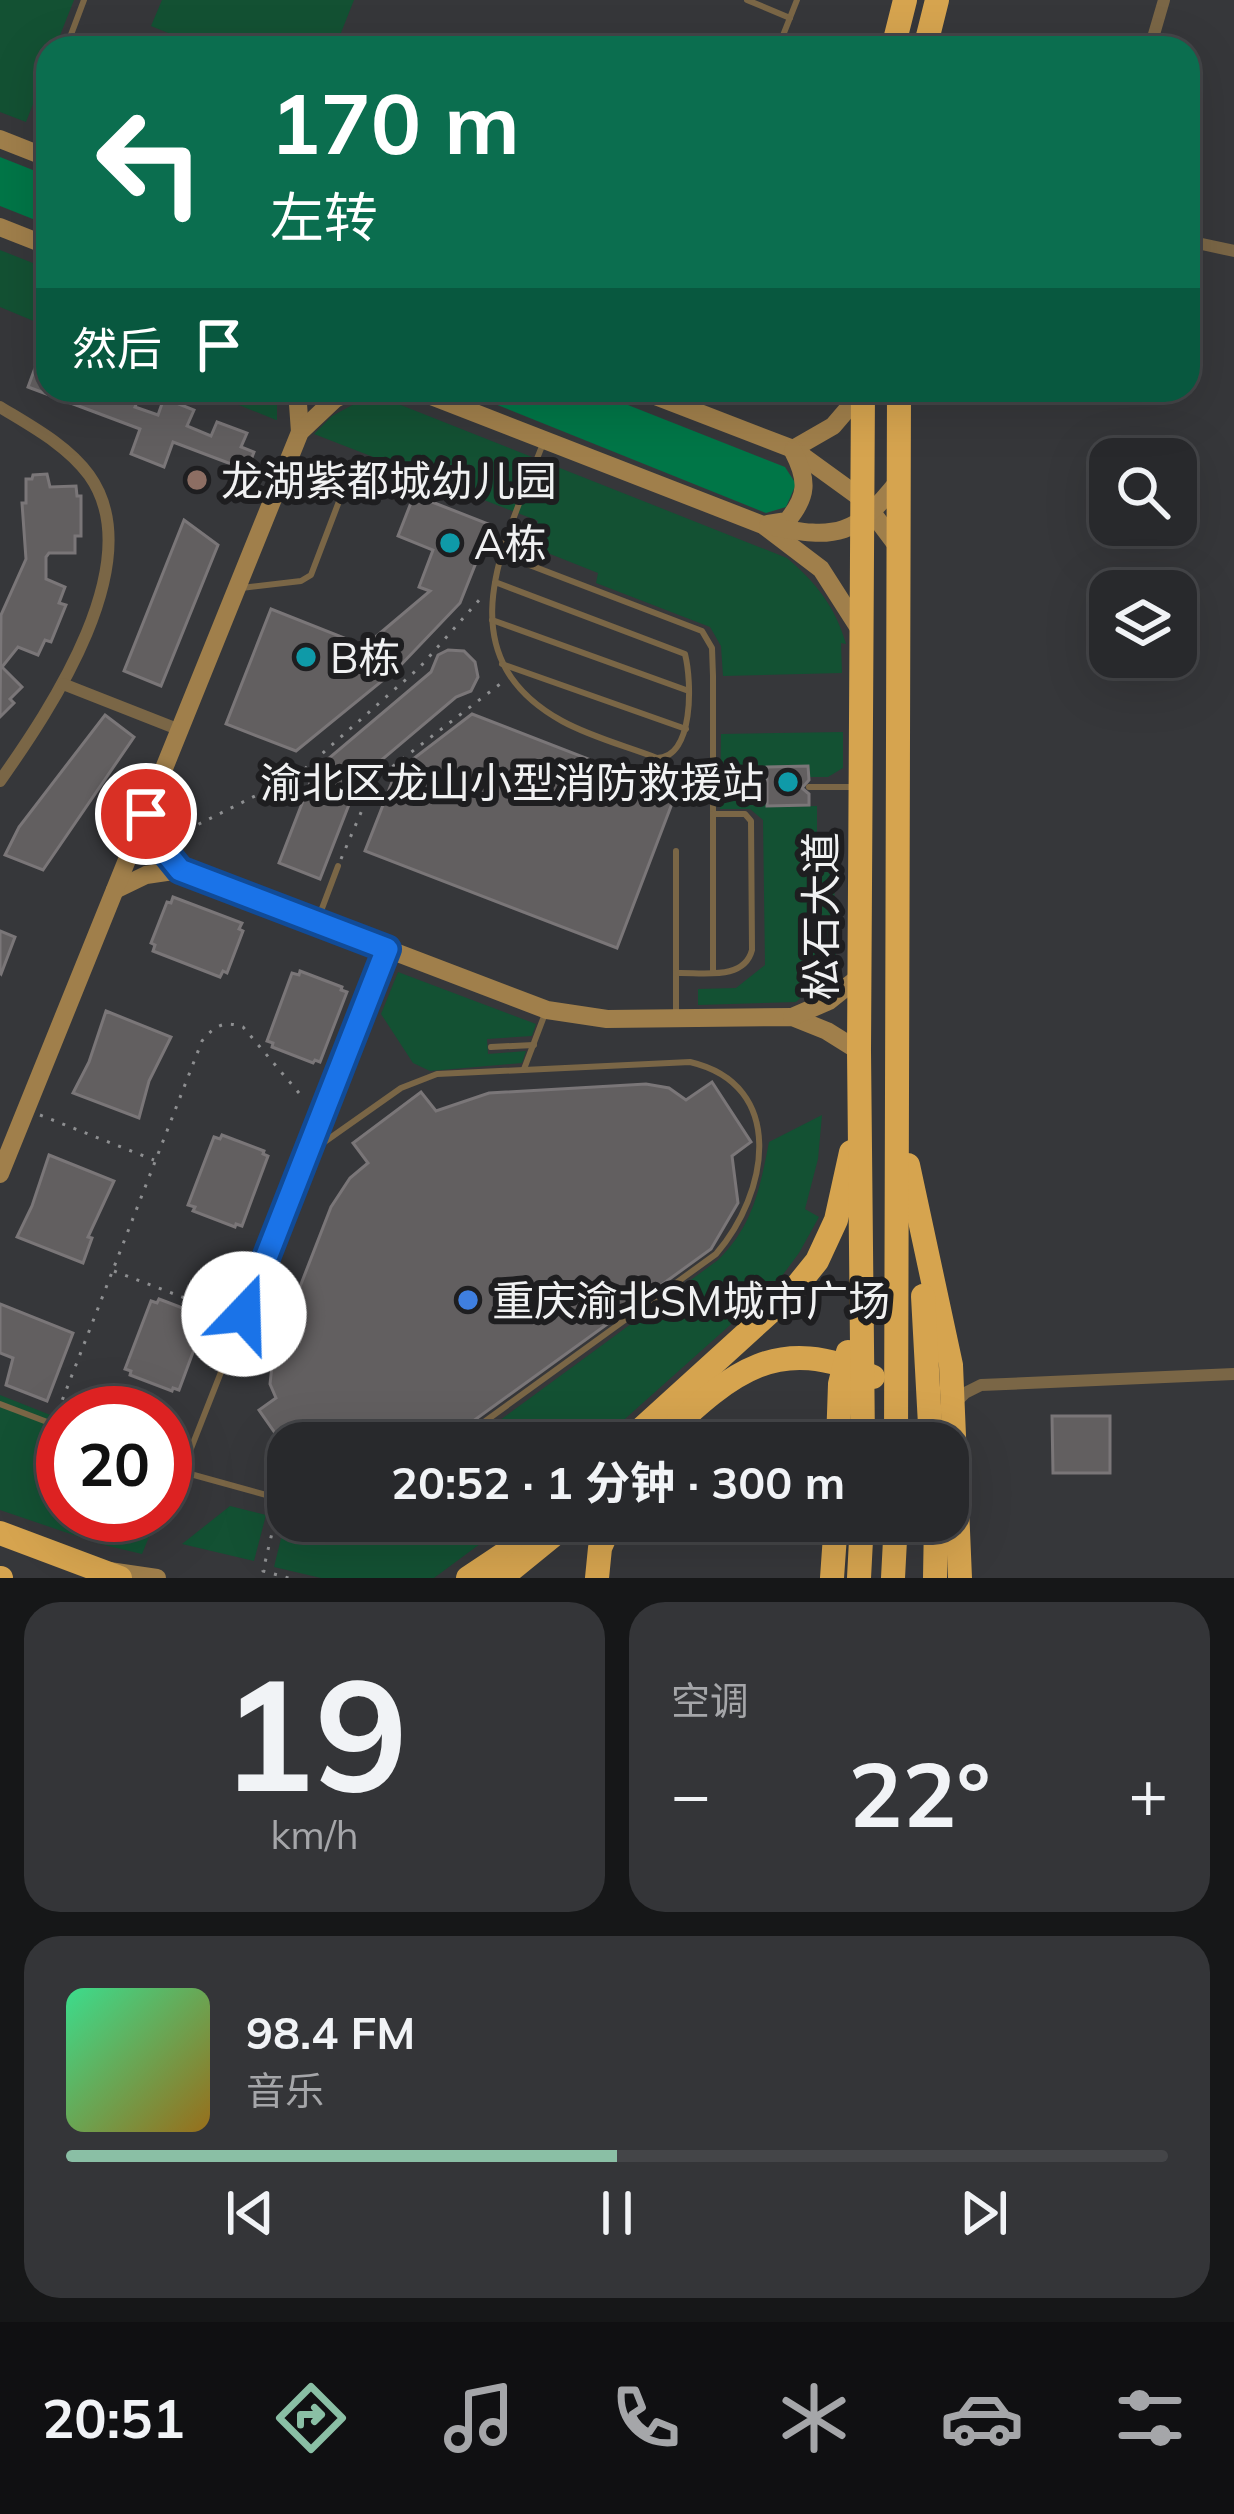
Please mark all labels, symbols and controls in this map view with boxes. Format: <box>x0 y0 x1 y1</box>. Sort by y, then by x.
text: 170 m <box>270 70 520 175</box>
icon: left <box>72 84 228 240</box>
text: 左转 <box>270 183 378 251</box>
icon: arrive <box>186 312 252 378</box>
text: 然后 <box>72 320 162 376</box>
map controls <box>1089 438 1197 678</box>
button: search <box>1089 438 1197 546</box>
place label: 龙湖紫都城幼儿园 <box>221 454 557 507</box>
marker: 龙湖紫都城幼儿园 <box>184 467 210 493</box>
place label: A栋 <box>474 517 547 570</box>
marker: A栋 <box>437 530 463 556</box>
button: layers <box>1089 570 1197 678</box>
place label: B栋 <box>330 631 401 684</box>
marker: B栋 <box>293 644 319 670</box>
place label: 渝北区龙山小型消防救援站 <box>260 756 764 809</box>
pin <box>95 763 197 865</box>
marker: 渝北区龙山小型消防救援站 <box>775 769 801 795</box>
icon: arrive <box>113 781 179 847</box>
street label: 松石大道 <box>794 832 847 1000</box>
position arrow <box>181 1251 307 1377</box>
place label: 重庆渝北SM城市广场 <box>492 1274 890 1327</box>
marker: 重庆渝北SM城市广场 <box>455 1287 481 1313</box>
speed limit sign: 20 <box>36 1386 192 1542</box>
text: 20:52 · 1 分钟 · 300 m <box>391 1454 845 1510</box>
text: 19 <box>221 1634 408 1830</box>
text: 空调 <box>671 1676 749 1725</box>
text: 22° <box>848 1737 991 1850</box>
text: − <box>671 1752 711 1835</box>
text: + <box>1128 1752 1168 1835</box>
text: km/h <box>270 1810 359 1859</box>
text: 98.4 FM <box>246 2004 415 2060</box>
text: 音乐 <box>246 2066 324 2115</box>
icon: previous <box>217 2180 283 2246</box>
icon: pause <box>584 2180 650 2246</box>
icon: next <box>951 2180 1017 2246</box>
icon: directions <box>269 2376 353 2460</box>
icon: music <box>437 2376 521 2460</box>
icon: phone <box>604 2376 688 2460</box>
icon: climate <box>772 2376 856 2460</box>
icon: car <box>940 2376 1024 2460</box>
icon: filters <box>1108 2376 1192 2460</box>
text: 20:51 <box>42 2384 185 2452</box>

